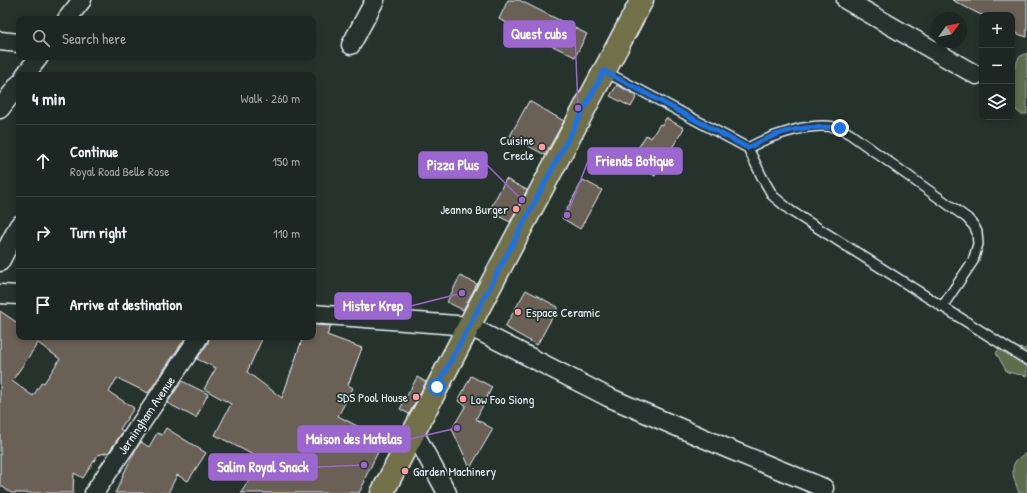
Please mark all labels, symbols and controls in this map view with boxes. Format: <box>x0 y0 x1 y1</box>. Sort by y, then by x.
north arrow <box>931 12 967 48</box>
map controls <box>979 12 1015 120</box>
button: + <box>979 12 1015 48</box>
search box <box>16 16 316 60</box>
callout: Quest cubs <box>504 21 575 47</box>
text: Quest cubs <box>511 24 568 43</box>
icon: search <box>30 27 52 49</box>
text: Search here <box>62 28 126 49</box>
button: − <box>979 48 1015 84</box>
button: layers <box>979 84 1015 120</box>
text: 4 min <box>32 87 65 110</box>
text: Walk · 260 m <box>241 89 300 107</box>
route end <box>831 119 849 137</box>
place label: Cuisine Crecle <box>500 131 534 164</box>
text: Continue <box>70 141 118 162</box>
marker: Cuisine Crecle <box>537 142 547 152</box>
callout: Friends Botique <box>588 148 682 174</box>
icon: ahead <box>32 150 54 172</box>
text: Friends Botique <box>595 151 674 172</box>
text: 150 m <box>272 152 300 170</box>
callout: Pizza Plus <box>419 152 487 178</box>
text: Pizza Plus <box>427 155 480 174</box>
text: Royal Road Belle Rose <box>70 162 169 180</box>
place label: Jeanno Burger <box>440 200 508 218</box>
marker: Jeanno Burger <box>511 204 521 214</box>
icon: right <box>32 222 54 244</box>
text: Turn right <box>70 222 126 243</box>
text: 110 m <box>273 224 300 242</box>
callout: Mister Krep <box>335 293 411 319</box>
icon: arrive <box>32 294 54 316</box>
text: Arrive at destination <box>70 294 182 315</box>
text: Mister Krep <box>343 296 404 317</box>
place label: Espace Ceramic <box>526 303 600 321</box>
marker: Espace Ceramic <box>513 307 523 317</box>
street label: Jerningham Avenue <box>113 372 179 458</box>
route start <box>428 378 446 396</box>
place label: SDS Pool House <box>337 388 408 406</box>
place label: Low Foo Siong <box>471 390 534 408</box>
marker: SDS Pool House <box>411 392 421 402</box>
marker: Low Foo Siong <box>458 394 468 404</box>
callout: Maison des Matelas <box>298 426 410 452</box>
text: Maison des Matelas <box>306 429 403 448</box>
callout: Salim Royal Snack <box>209 454 317 480</box>
text: Salim Royal Snack <box>217 457 309 478</box>
place label: Garden Machinery <box>413 462 497 480</box>
marker: Garden Machinery <box>400 466 410 476</box>

